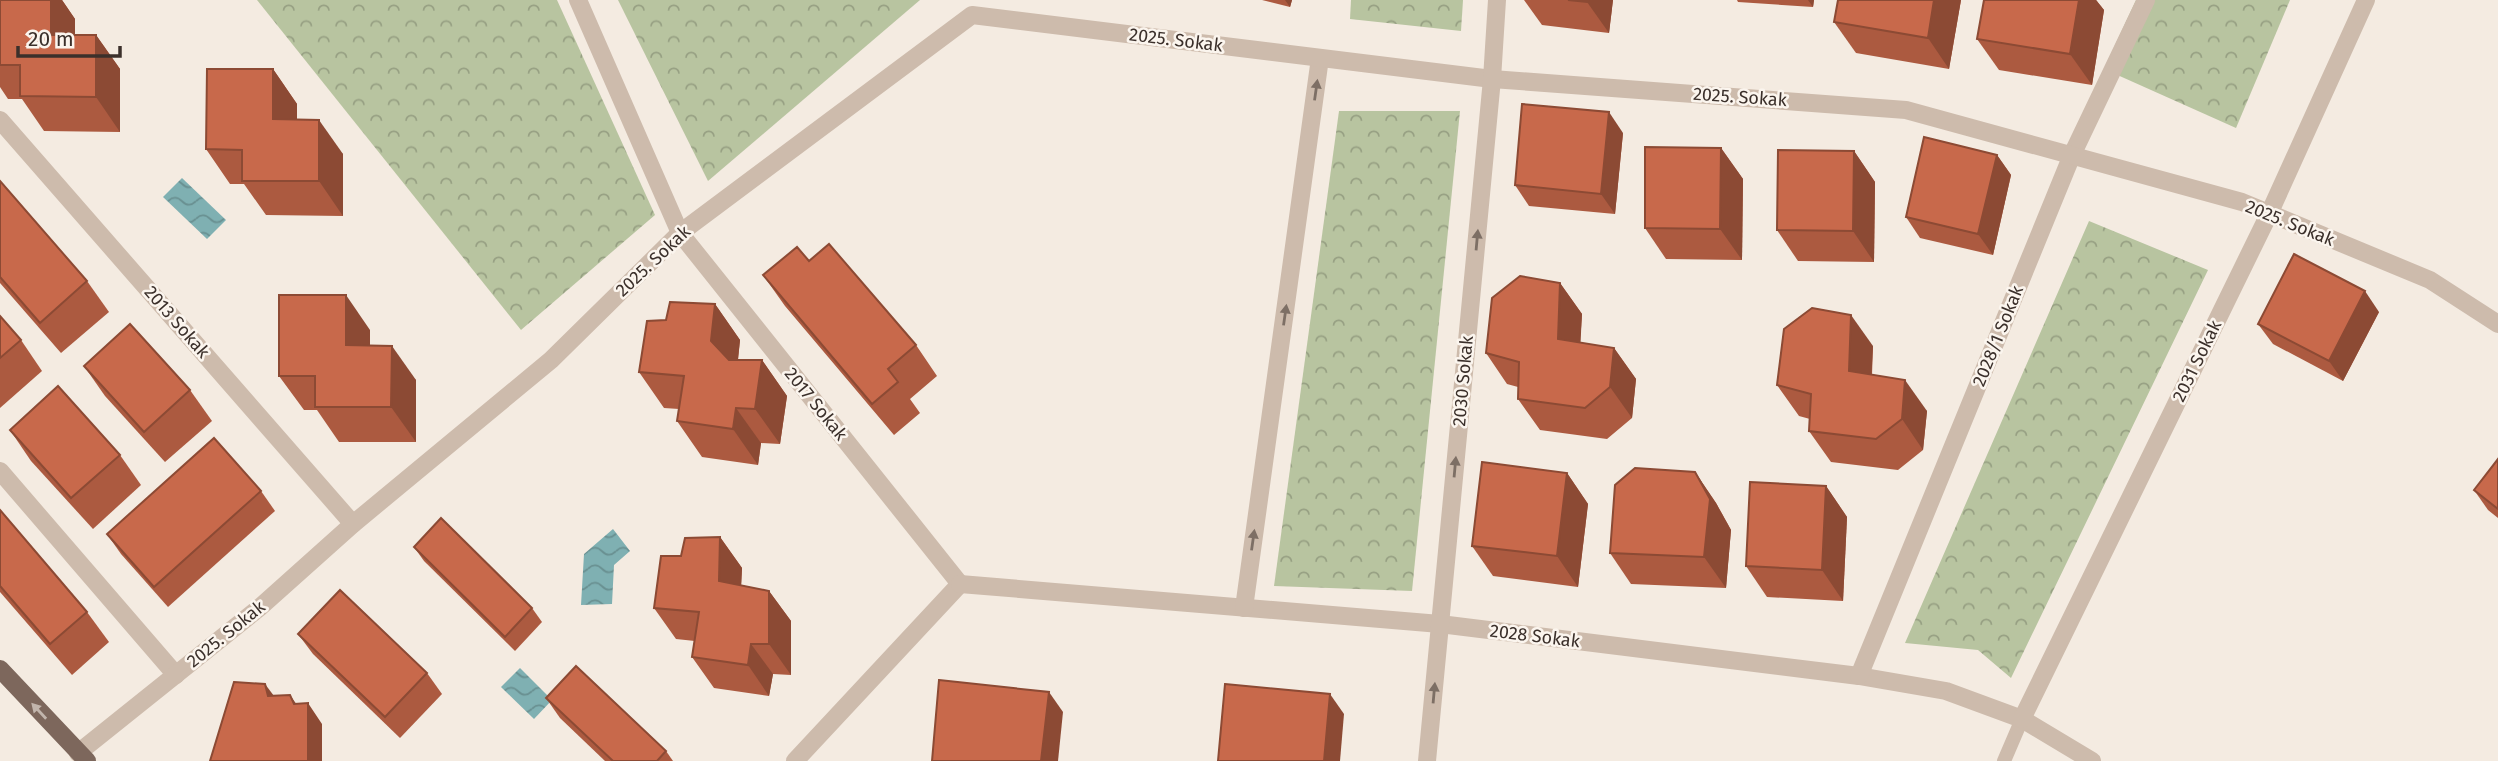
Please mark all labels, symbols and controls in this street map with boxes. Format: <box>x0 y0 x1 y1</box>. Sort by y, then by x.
scale bar <box>18 14 119 58</box>
street label: 2025. Sokak <box>1128 23 1225 57</box>
text: 20 m <box>28 26 74 52</box>
one-way arrow <box>1310 78 1321 100</box>
street label: 2025. Sokak <box>1692 83 1788 111</box>
street label: 2025. Sokak <box>2242 195 2338 251</box>
street label: 2025. Sokak <box>611 220 695 301</box>
one-way arrow <box>1472 229 1483 251</box>
street label: 2013 Sokak <box>140 281 215 363</box>
street label: 2028/1 Sokak <box>1968 282 2028 390</box>
one-way arrow <box>1279 304 1290 326</box>
street label: 2031 Sokak <box>2168 316 2227 405</box>
street label: 2030 Sokak <box>1448 334 1478 427</box>
street label: 2017 Sokak <box>780 363 853 445</box>
one-way arrow <box>1450 455 1461 477</box>
one-way arrow <box>1248 529 1259 551</box>
street label: 2025. Sokak <box>183 595 270 672</box>
street label: 2028 Sokak <box>1489 620 1582 653</box>
one-way arrow <box>1429 682 1440 704</box>
one-way arrow <box>31 702 47 720</box>

